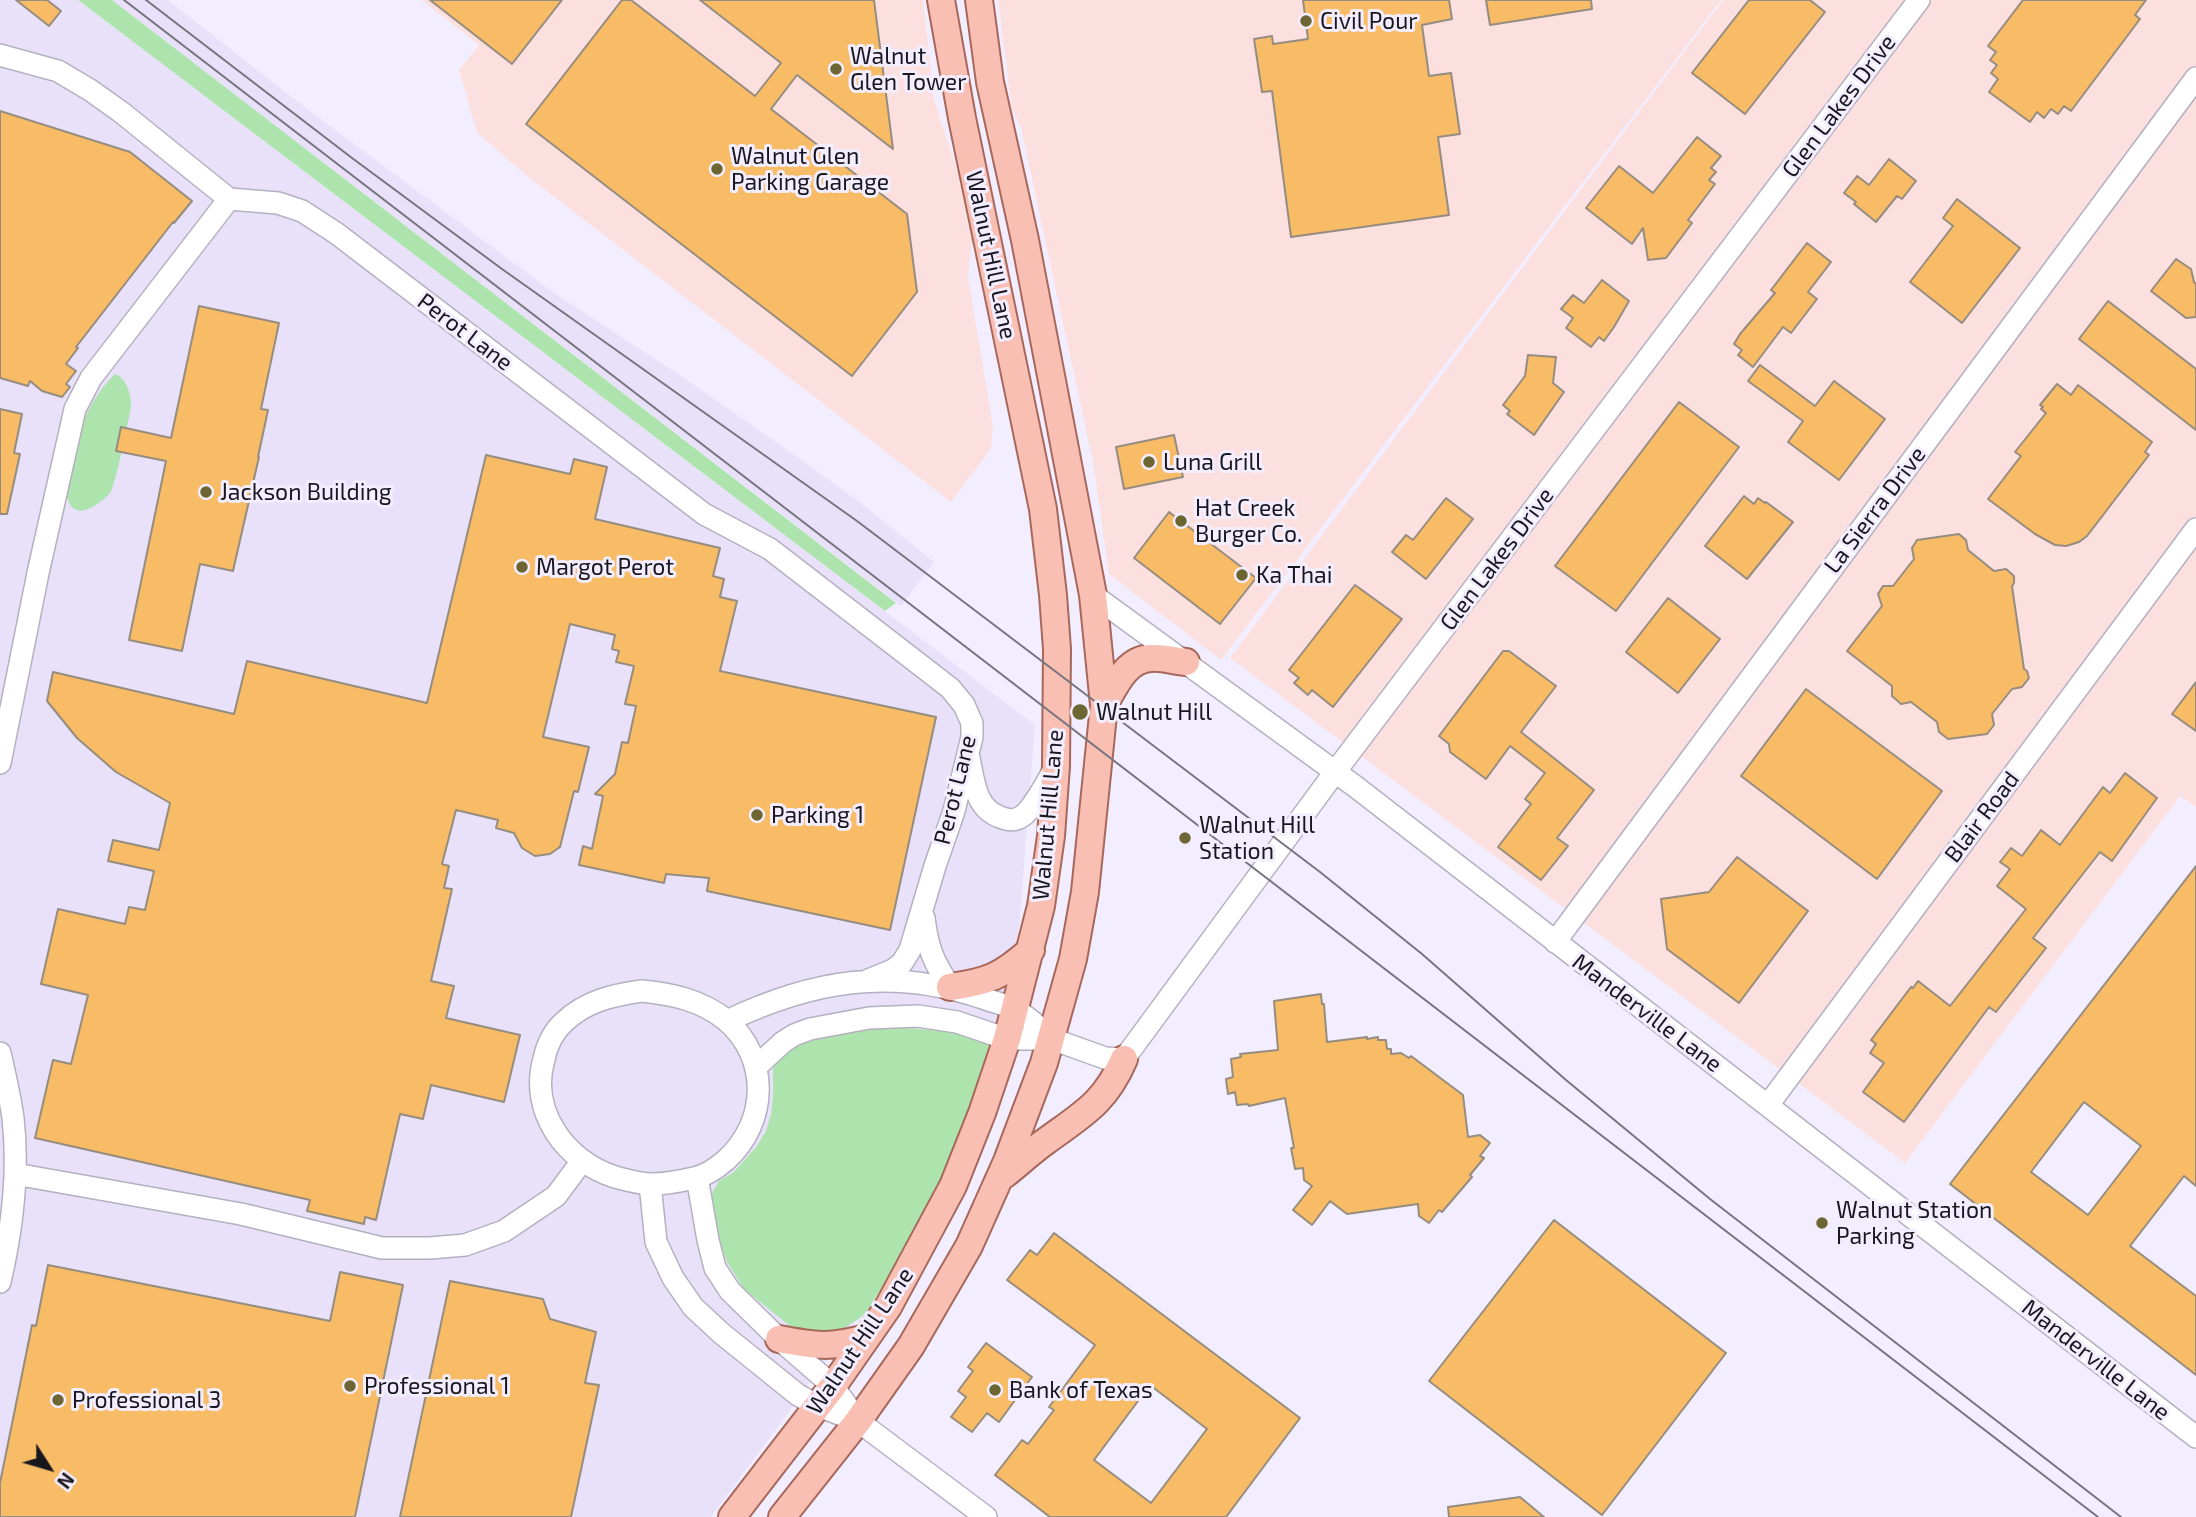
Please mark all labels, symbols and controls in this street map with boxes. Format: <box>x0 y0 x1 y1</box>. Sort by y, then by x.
place label: Civil Pour <box>1320 7 1417 35</box>
marker: Civil Pour <box>1298 13 1314 29</box>
street label: Glen Lakes Drive <box>1776 29 1902 183</box>
place label: Walnut Glen Tower <box>850 42 966 96</box>
marker: Walnut Glen Tower <box>828 61 844 77</box>
place label: Walnut Glen Parking Garage <box>731 142 889 196</box>
marker: Walnut Glen Parking Garage <box>709 161 725 177</box>
street label: Walnut Hill Lane <box>960 168 1022 342</box>
street label: Perot Lane <box>412 287 518 377</box>
street label: La Sierra Drive <box>1818 441 1932 579</box>
place label: Luna Grill <box>1163 448 1262 476</box>
marker: Luna Grill <box>1141 454 1157 470</box>
place label: Jackson Building <box>220 478 392 506</box>
street label: Glen Lakes Drive <box>1434 482 1560 636</box>
marker: Jackson Building <box>198 484 214 500</box>
place label: Hat Creek Burger Co. <box>1195 494 1302 548</box>
marker: Hat Creek Burger Co. <box>1173 513 1189 529</box>
place label: Margot Perot <box>536 553 674 581</box>
marker: Margot Perot <box>514 559 530 575</box>
place label: Ka Thai <box>1256 561 1332 589</box>
marker: Ka Thai <box>1234 567 1250 583</box>
place label: Walnut Hill <box>1096 698 1212 726</box>
marker: Walnut Hill <box>1070 702 1090 722</box>
street label: Walnut Hill Lane <box>1027 728 1069 902</box>
street label: Perot Lane <box>928 732 982 848</box>
street label: Blair Road <box>1939 766 2025 868</box>
place label: Parking 1 <box>771 801 864 829</box>
marker: Parking 1 <box>749 807 765 823</box>
place label: Walnut Hill Station <box>1199 811 1315 865</box>
marker: Walnut Hill Station <box>1177 830 1193 846</box>
street label: Manderville Lane <box>1567 948 1727 1078</box>
place label: Walnut Station Parking <box>1836 1196 1992 1250</box>
marker: Walnut Station Parking <box>1814 1215 1830 1231</box>
street label: Walnut Hill Lane <box>801 1262 919 1420</box>
street label: Manderville Lane <box>2017 1294 2175 1426</box>
place label: Professional 1 <box>364 1372 510 1400</box>
place label: Bank of Texas <box>1009 1376 1153 1404</box>
marker: Professional 1 <box>342 1378 358 1394</box>
marker: Bank of Texas <box>987 1382 1003 1398</box>
place label: Professional 3 <box>72 1386 221 1414</box>
marker: Professional 3 <box>50 1392 66 1408</box>
north arrow <box>14 1433 84 1503</box>
text: N <box>53 1469 79 1493</box>

